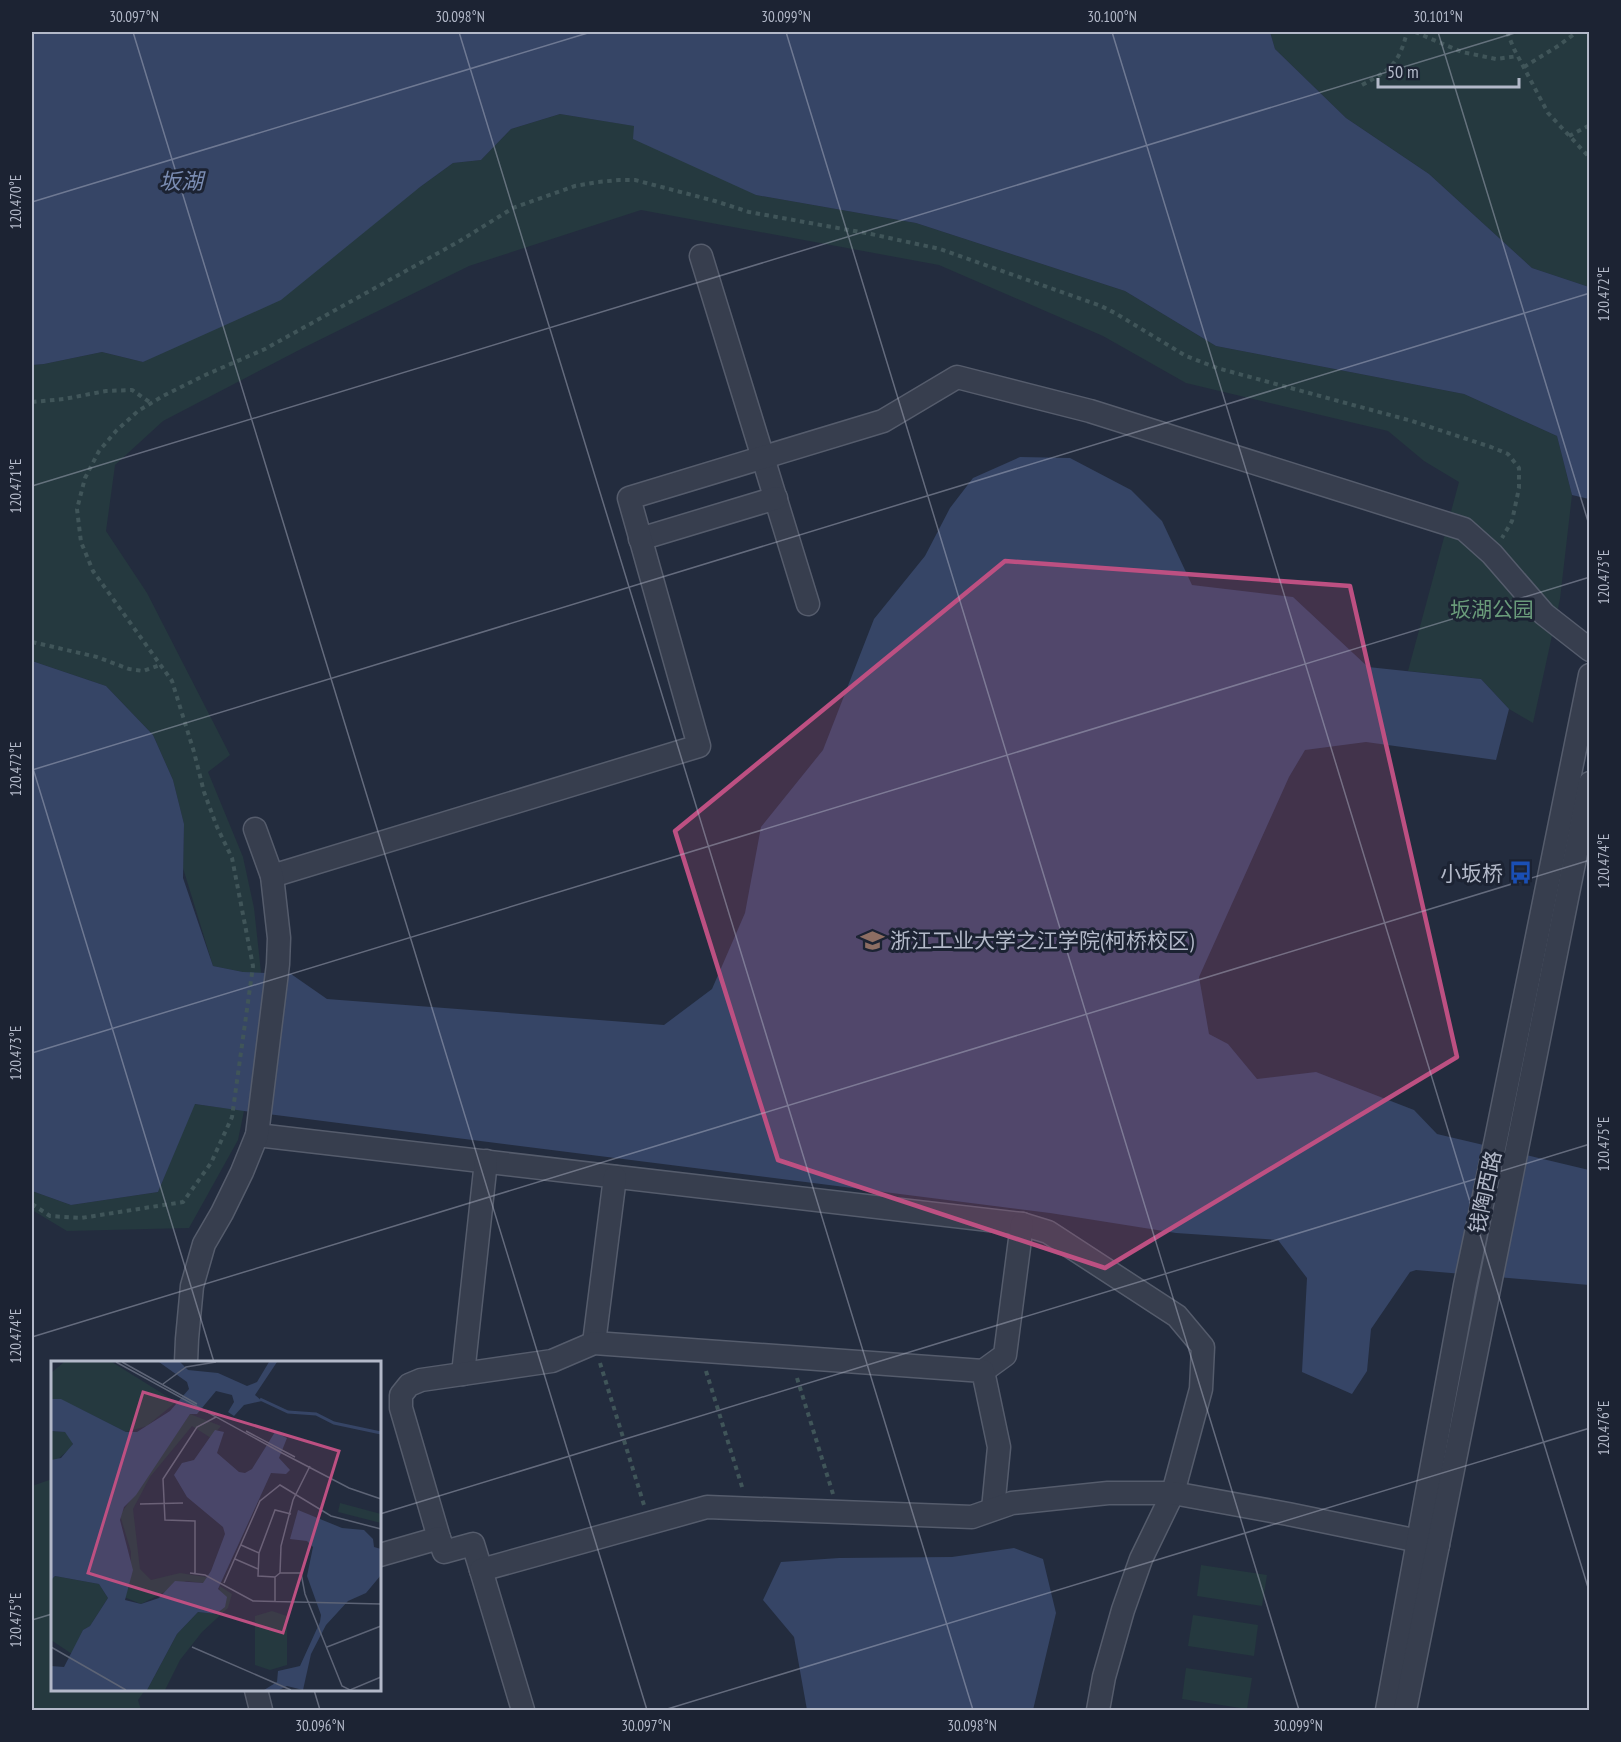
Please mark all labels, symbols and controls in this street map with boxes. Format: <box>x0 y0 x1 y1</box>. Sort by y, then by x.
text: 30.097°N <box>109 7 159 26</box>
text: 30.098°N <box>435 7 485 26</box>
text: 30.099°N <box>761 7 811 26</box>
text: 30.100°N <box>1087 7 1137 26</box>
text: 30.101°N <box>1413 7 1463 26</box>
scale bar <box>1378 51 1519 89</box>
text: 50 m <box>1387 60 1419 83</box>
water label: 坂湖 <box>159 167 206 195</box>
text: 120.470°E <box>6 175 25 229</box>
text: 120.472°E <box>1594 267 1613 321</box>
text: 120.471°E <box>6 459 25 513</box>
text: 120.473°E <box>1594 550 1613 604</box>
park label: 坂湖公园 <box>1450 596 1534 623</box>
text: 120.472°E <box>6 742 25 796</box>
text: 120.474°E <box>1594 834 1613 888</box>
place label: 小坂桥 <box>1440 860 1503 887</box>
bus stop icon: 小坂桥 <box>1508 860 1534 886</box>
school or university icon: 浙江工业大学之江学院(柯桥校区) <box>859 927 885 953</box>
place label: 浙江工业大学之江学院(柯桥校区) <box>890 927 1194 954</box>
text: 120.473°E <box>6 1026 25 1080</box>
text: 120.475°E <box>1594 1117 1613 1171</box>
street label: 钱陶西路 <box>1463 1148 1507 1236</box>
text: 120.474°E <box>6 1309 25 1363</box>
inset map <box>51 1361 381 1691</box>
text: 120.476°E <box>1594 1401 1613 1455</box>
text: 120.475°E <box>6 1593 25 1647</box>
text: 30.096°N <box>295 1716 345 1735</box>
text: 30.097°N <box>621 1716 671 1735</box>
text: 30.098°N <box>947 1716 997 1735</box>
text: 30.099°N <box>1273 1716 1323 1735</box>

